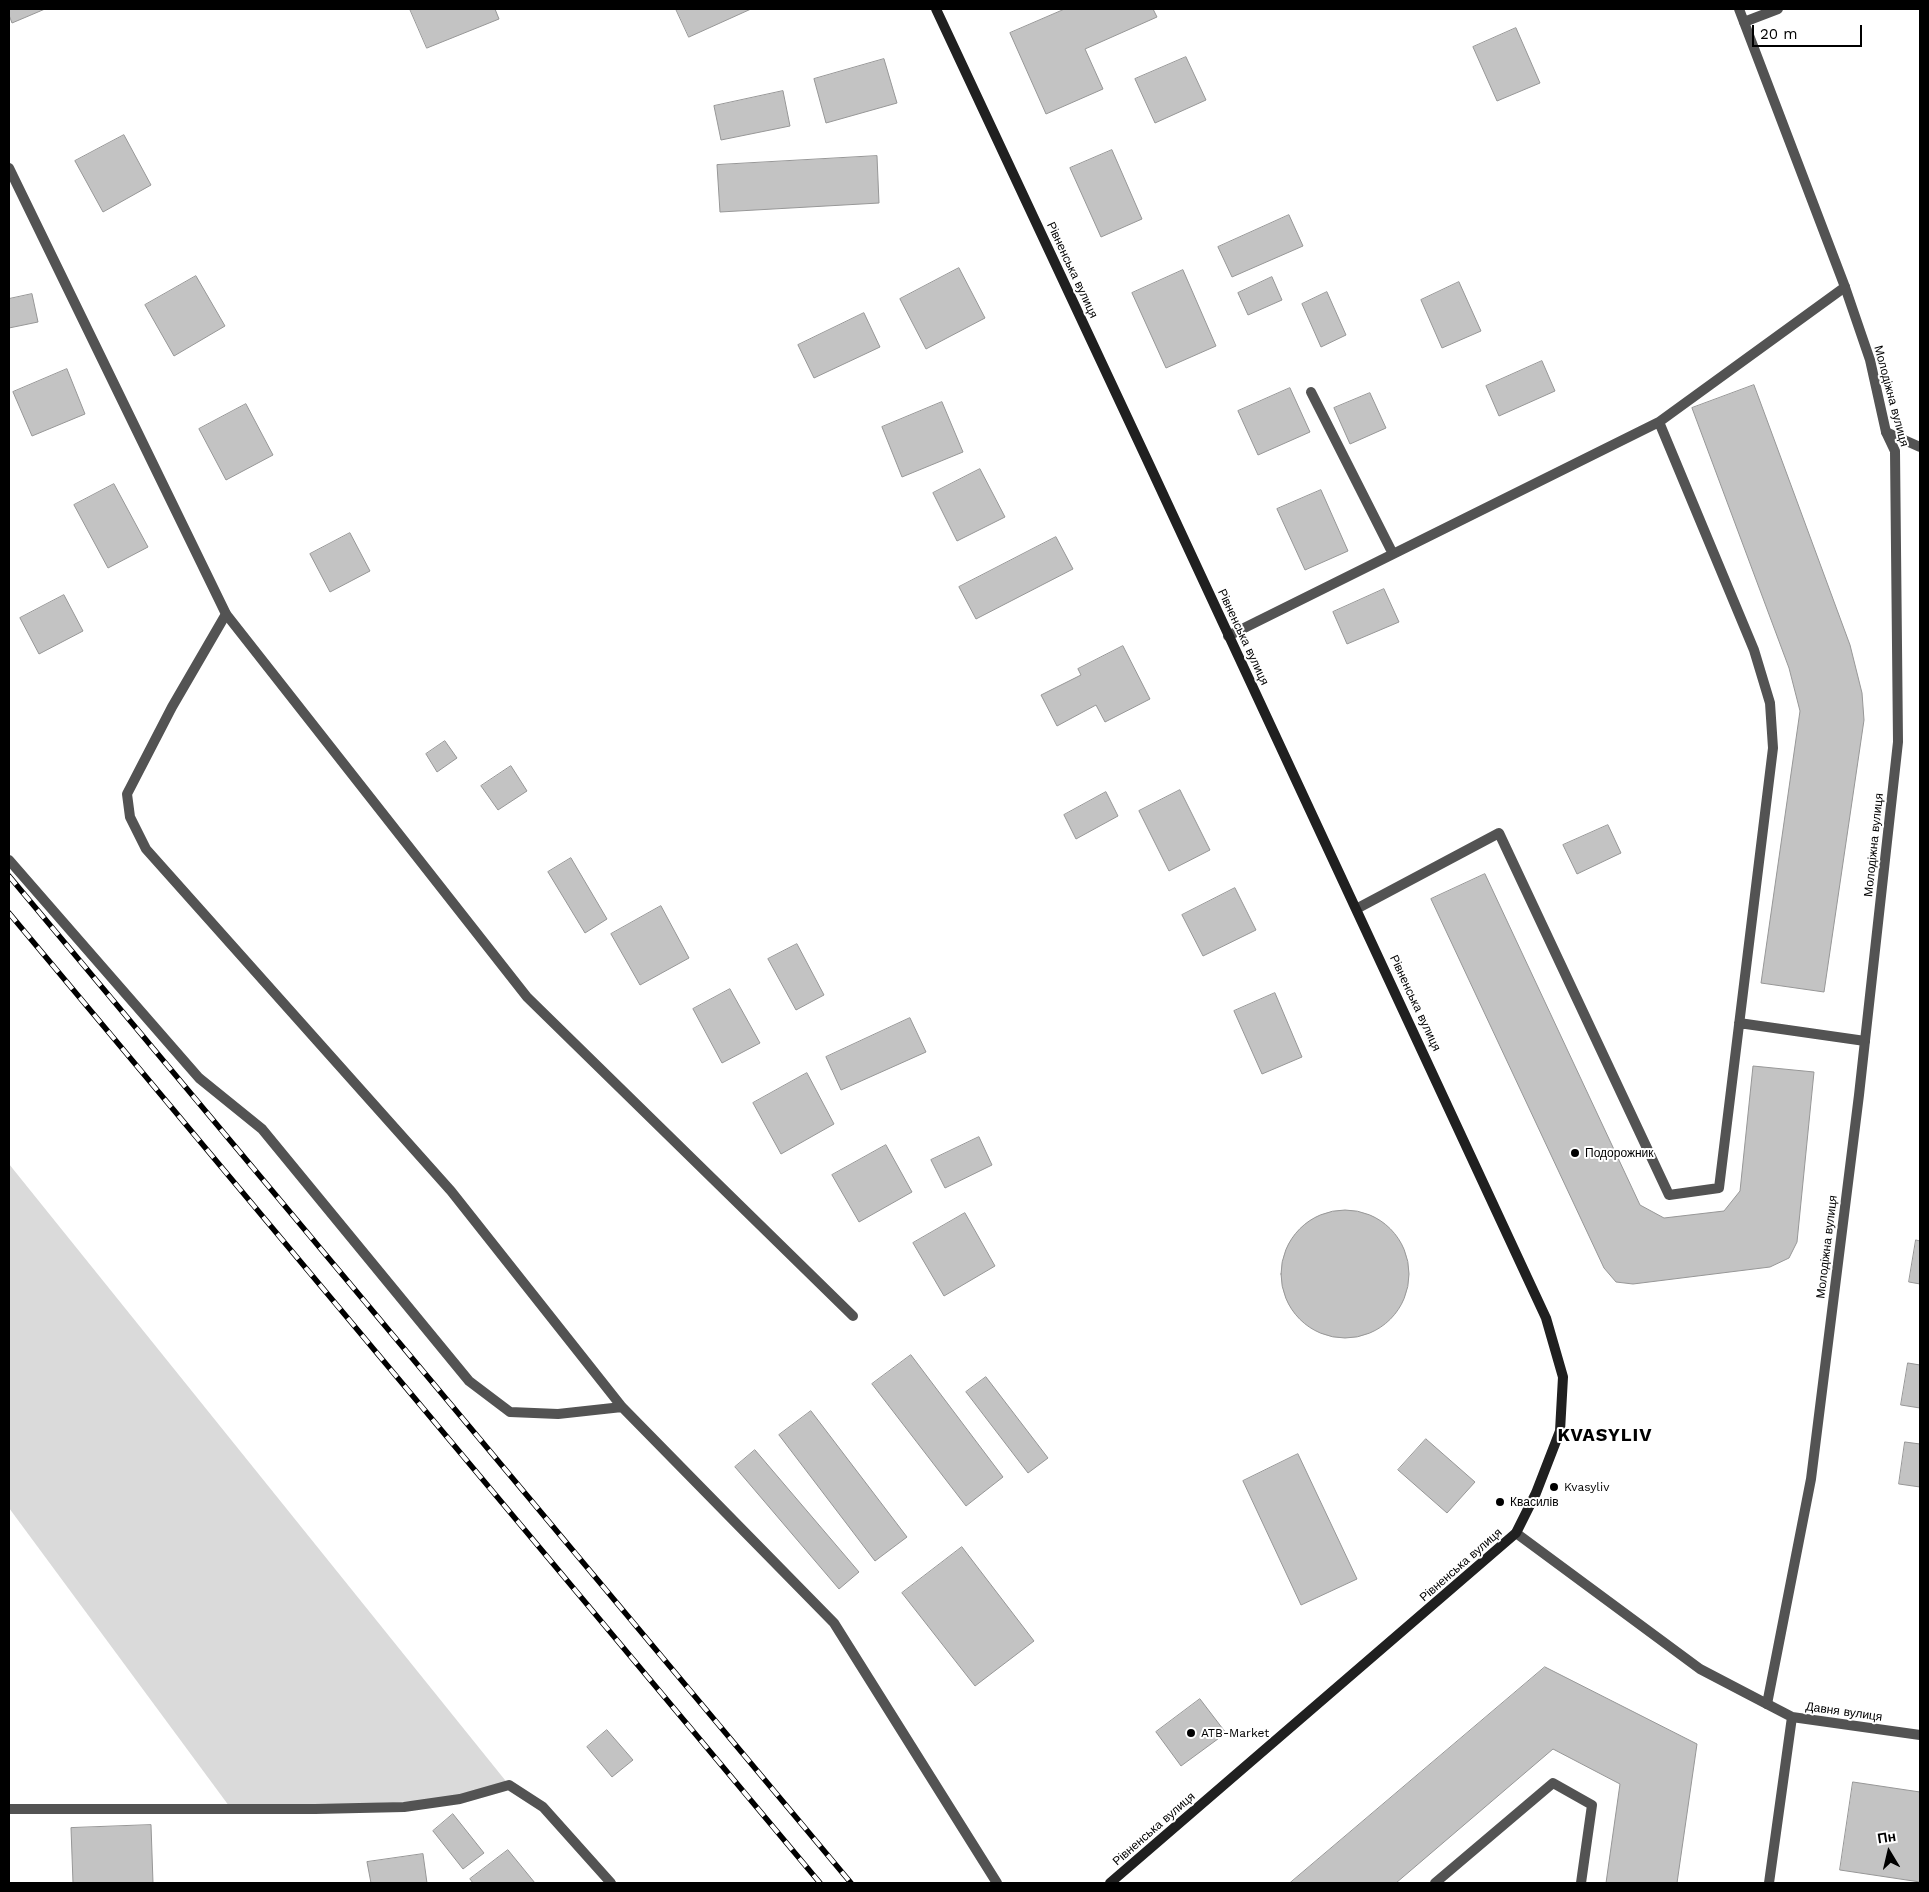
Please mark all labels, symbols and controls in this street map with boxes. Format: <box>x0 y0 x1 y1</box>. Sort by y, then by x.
scale bar <box>1754 15 1864 47</box>
text: 20 m <box>1760 25 1798 43</box>
street label: Рівненська вулиця <box>1043 220 1101 320</box>
street label: Молодіжна вулиця <box>1871 344 1911 448</box>
street label: Рівненська вулиця <box>1214 587 1272 687</box>
street label: Молодіжна вулиця <box>1861 792 1887 898</box>
street label: Рівненська вулиця <box>1386 953 1444 1053</box>
place label: Подорожник <box>1585 1146 1654 1160</box>
marker: Подорожник <box>1569 1147 1581 1159</box>
street label: Молодіжна вулиця <box>1814 1194 1840 1300</box>
district label: KVASYLIV <box>1557 1425 1653 1447</box>
place label: Kvasyliv <box>1564 1480 1609 1494</box>
marker: Kvasyliv <box>1548 1481 1560 1493</box>
place label: Квасилів <box>1510 1495 1559 1509</box>
marker: Квасилів <box>1494 1496 1506 1508</box>
street label: Рівненська вулиця <box>1417 1525 1505 1605</box>
street label: Давня вулиця <box>1805 1699 1883 1725</box>
place label: ATB-Market <box>1201 1726 1269 1740</box>
marker: ATB-Market <box>1185 1727 1197 1739</box>
street label: Рівненська вулиця <box>1110 1789 1198 1869</box>
north arrow <box>1864 1827 1914 1877</box>
text: Пн <box>1876 1828 1897 1847</box>

